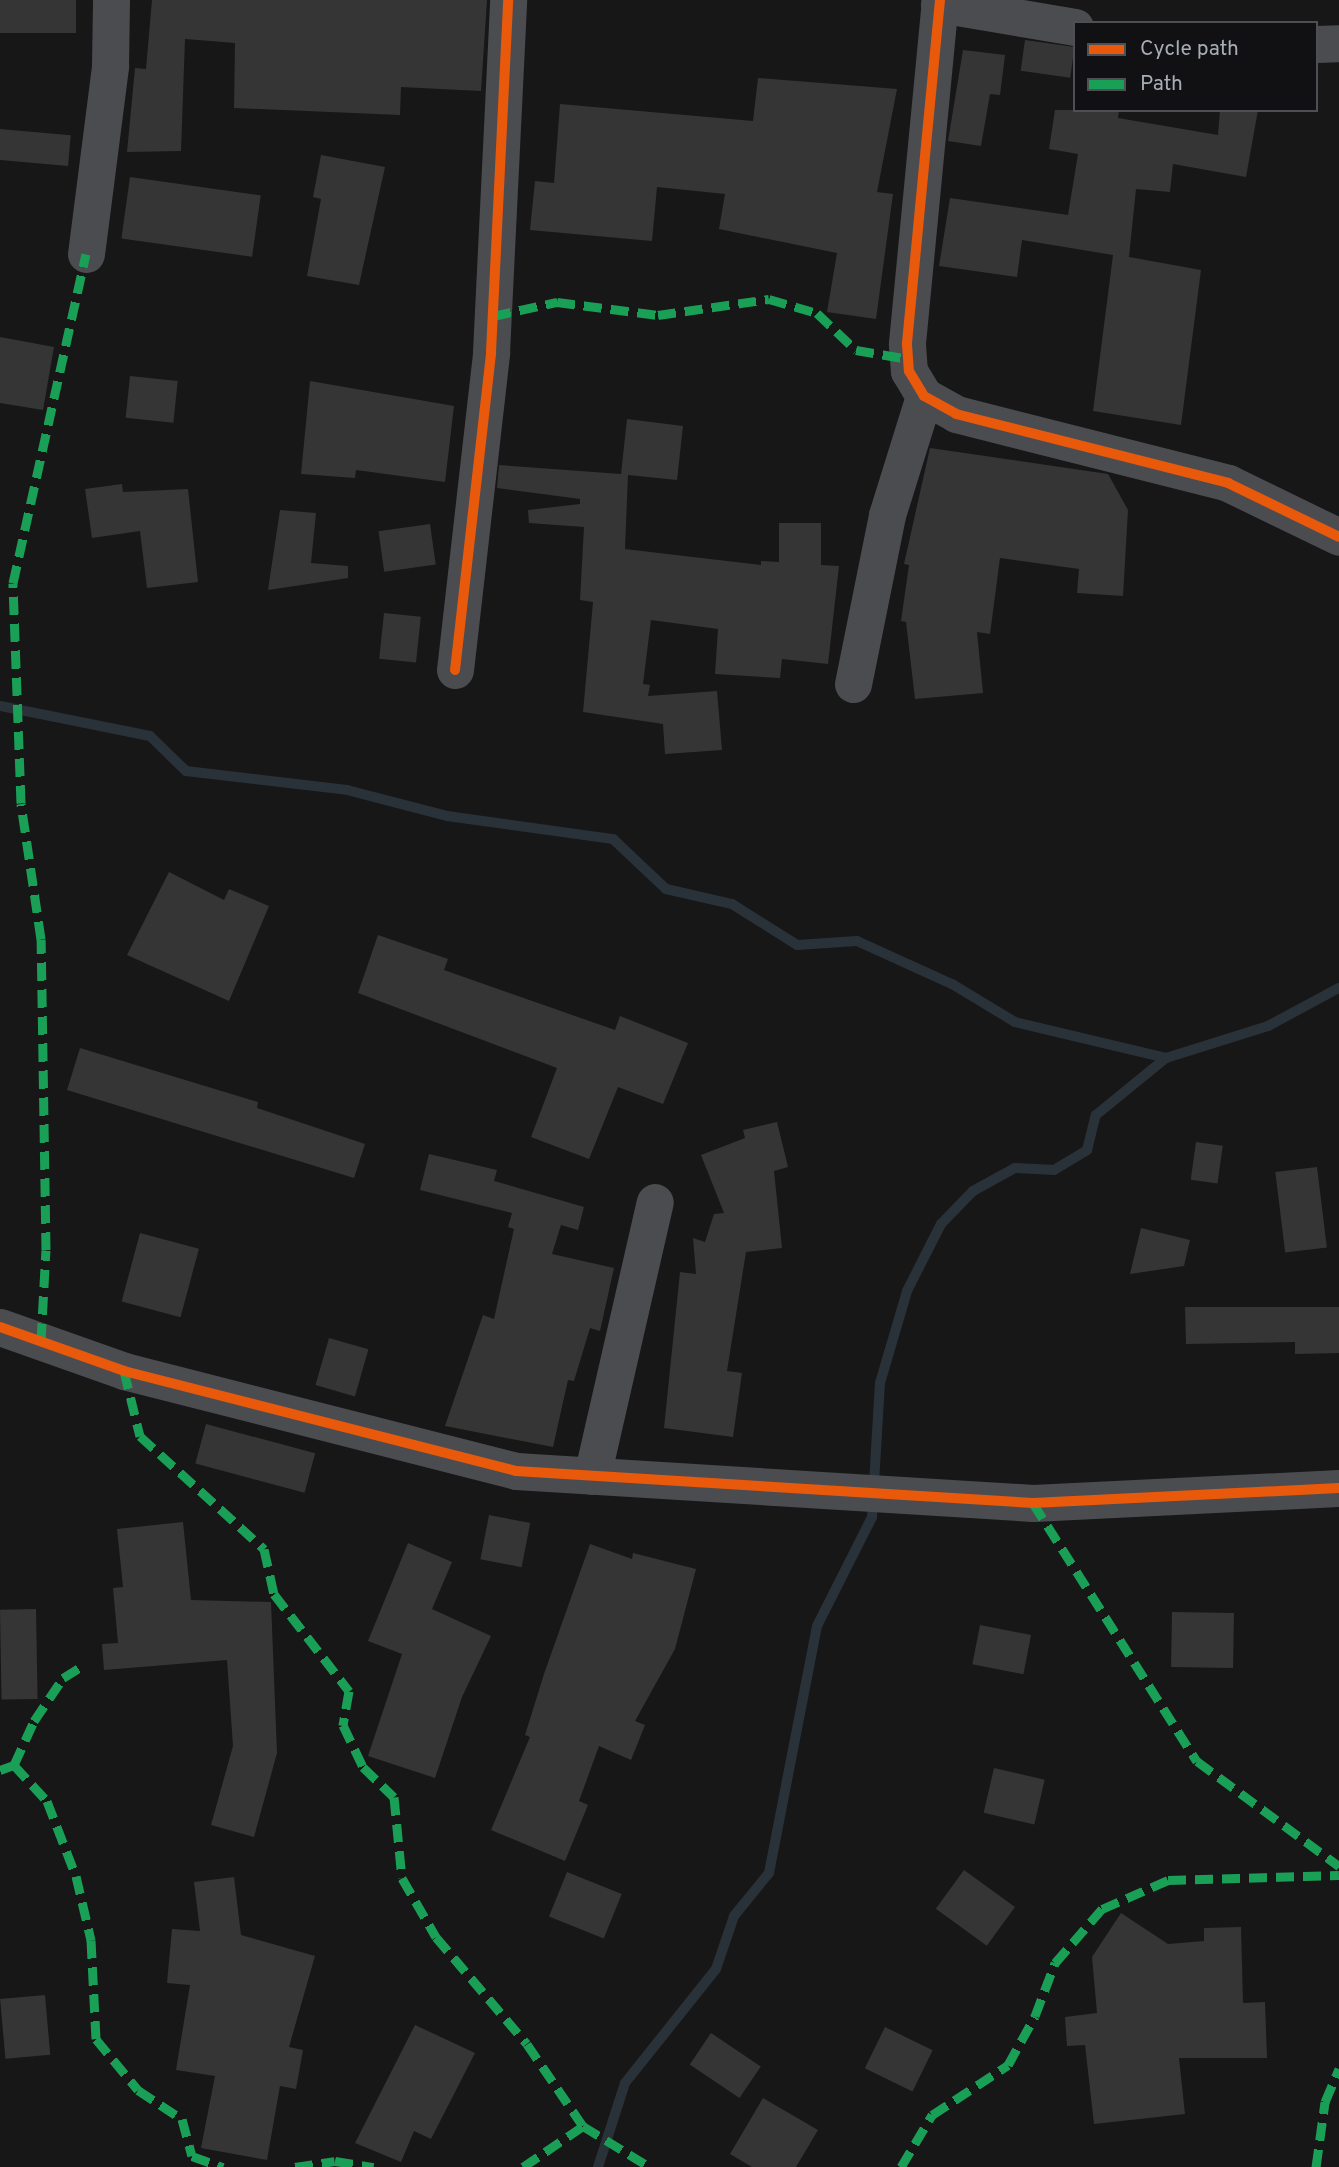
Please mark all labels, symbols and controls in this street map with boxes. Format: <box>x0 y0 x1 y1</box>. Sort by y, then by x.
legend <box>1073 21 1318 112</box>
text: Cycle path <box>1140 36 1239 63</box>
text: Path <box>1140 71 1183 98</box>

